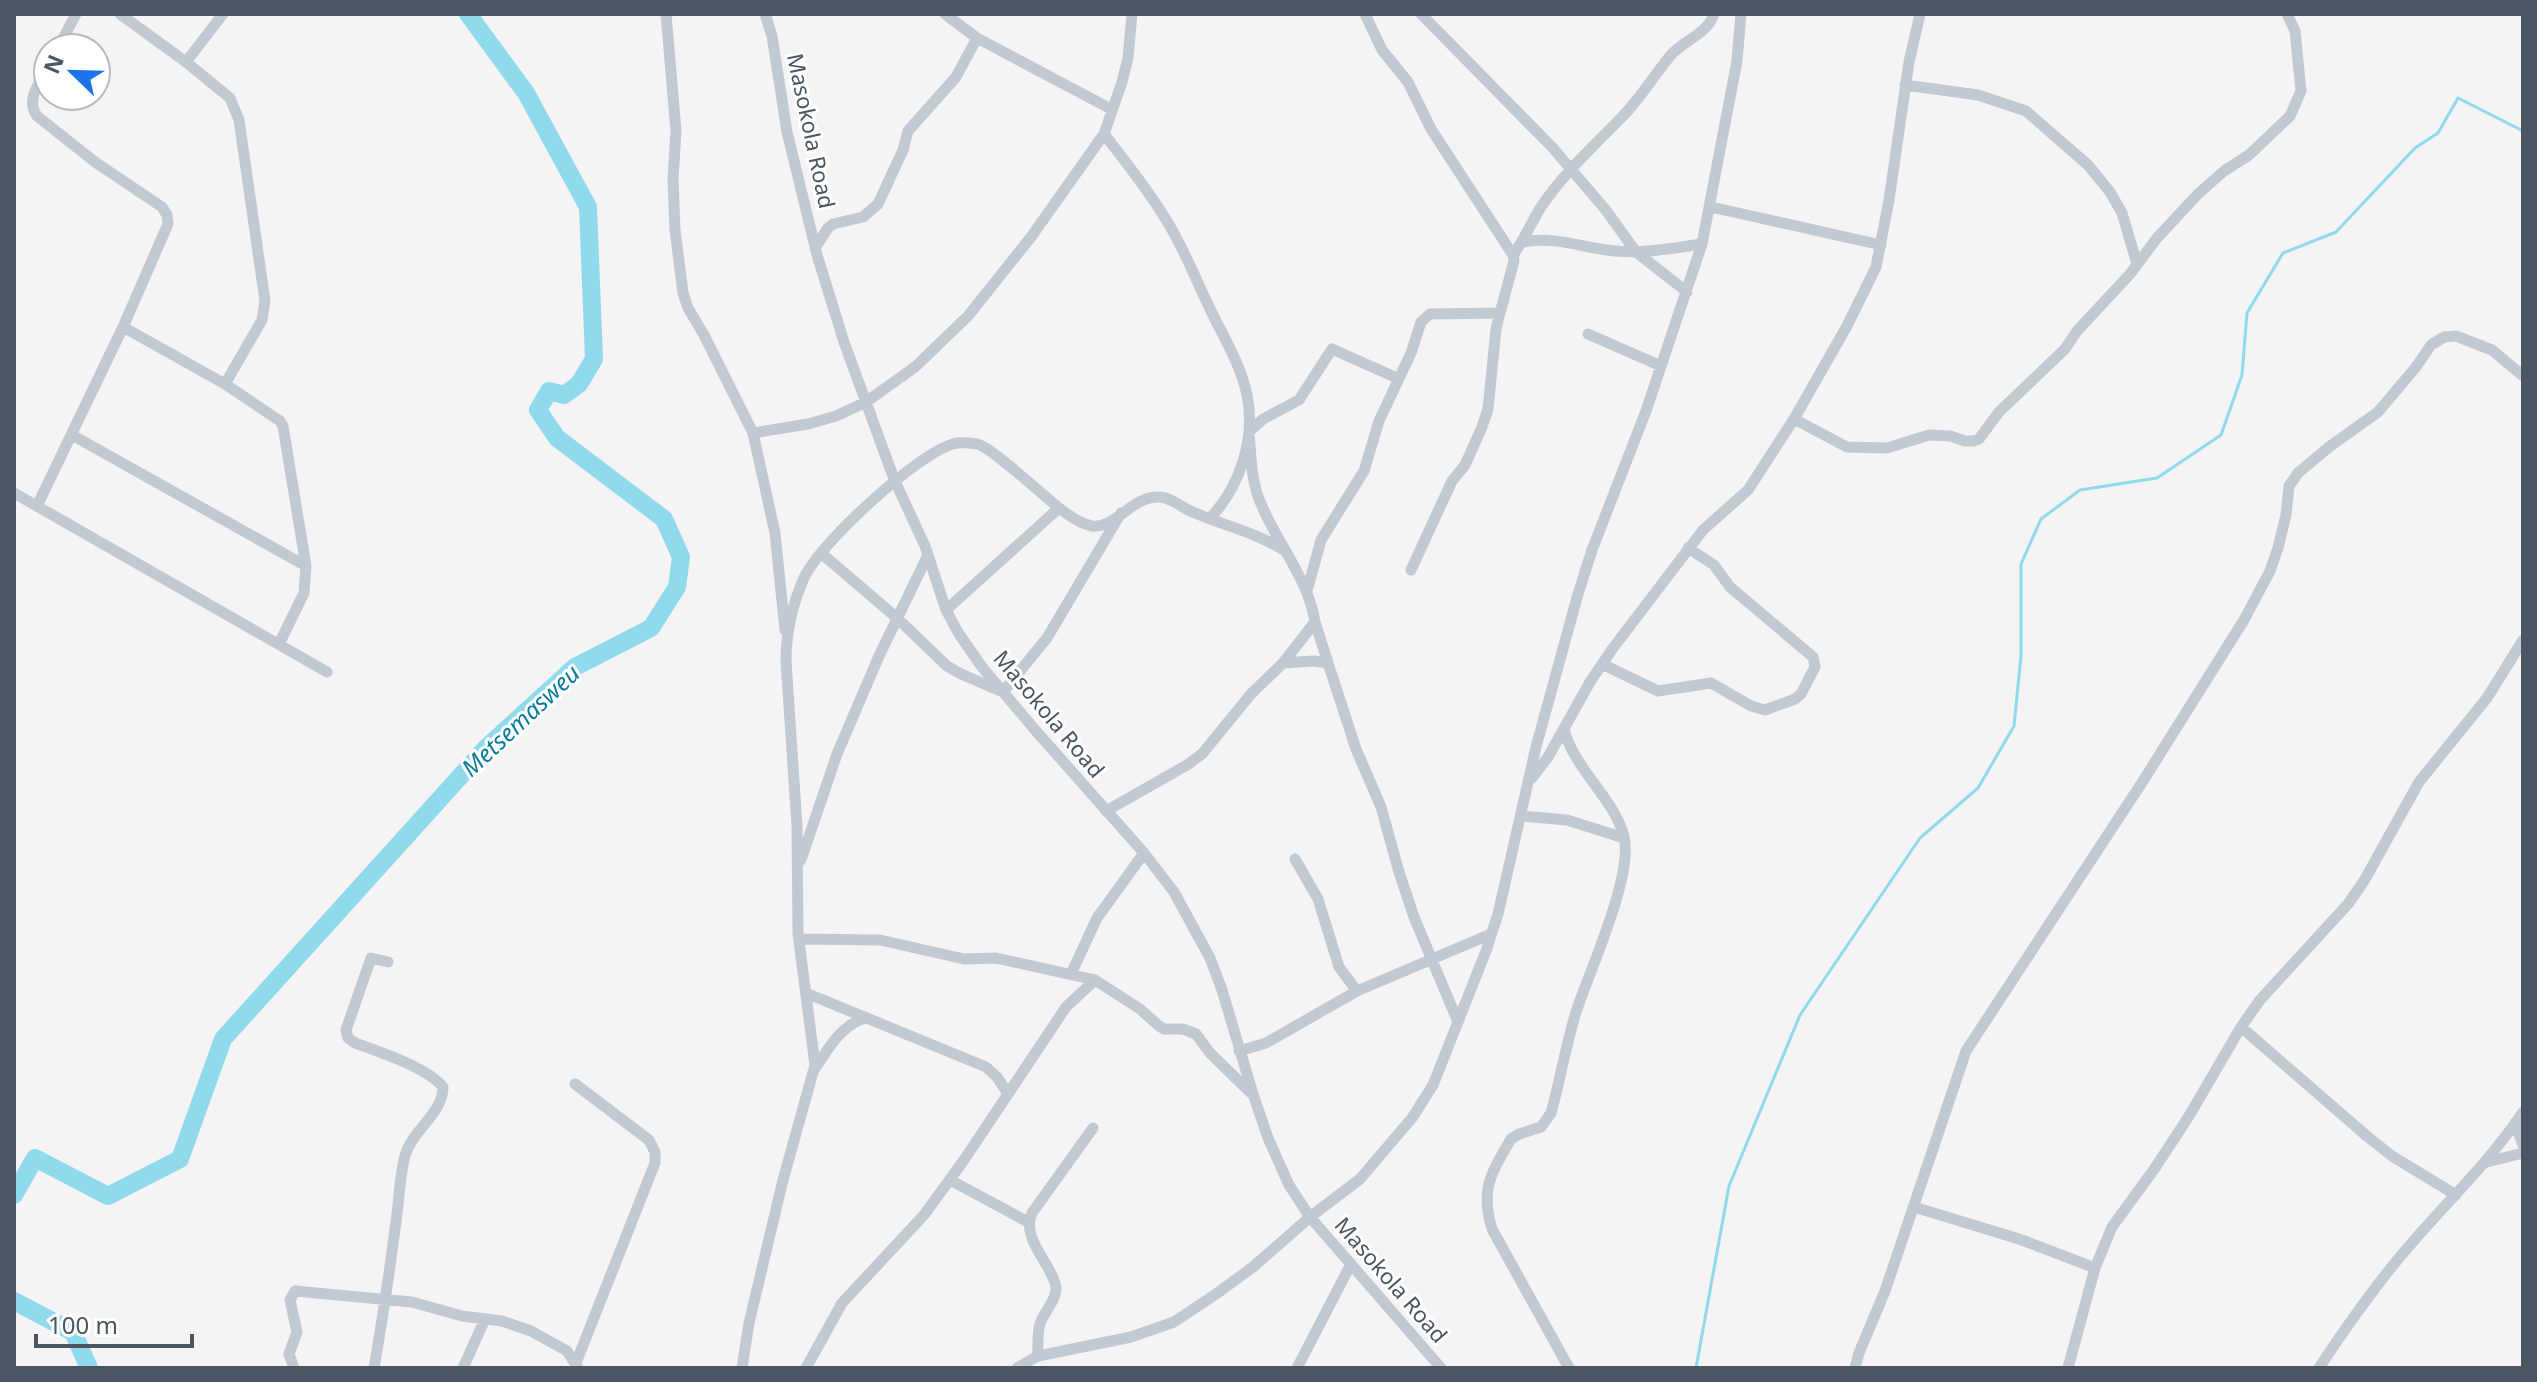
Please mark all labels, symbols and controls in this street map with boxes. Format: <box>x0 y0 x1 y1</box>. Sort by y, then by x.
north arrow <box>32 32 112 112</box>
text: N <box>35 50 70 78</box>
street label: Masokola Road <box>781 50 843 211</box>
street label: Masokola Road <box>988 643 1112 783</box>
water label: Metsemasweu <box>454 656 586 783</box>
street label: Masokola Road <box>1329 1210 1455 1349</box>
scale bar <box>36 1298 192 1348</box>
text: 100 m <box>48 1308 118 1341</box>

